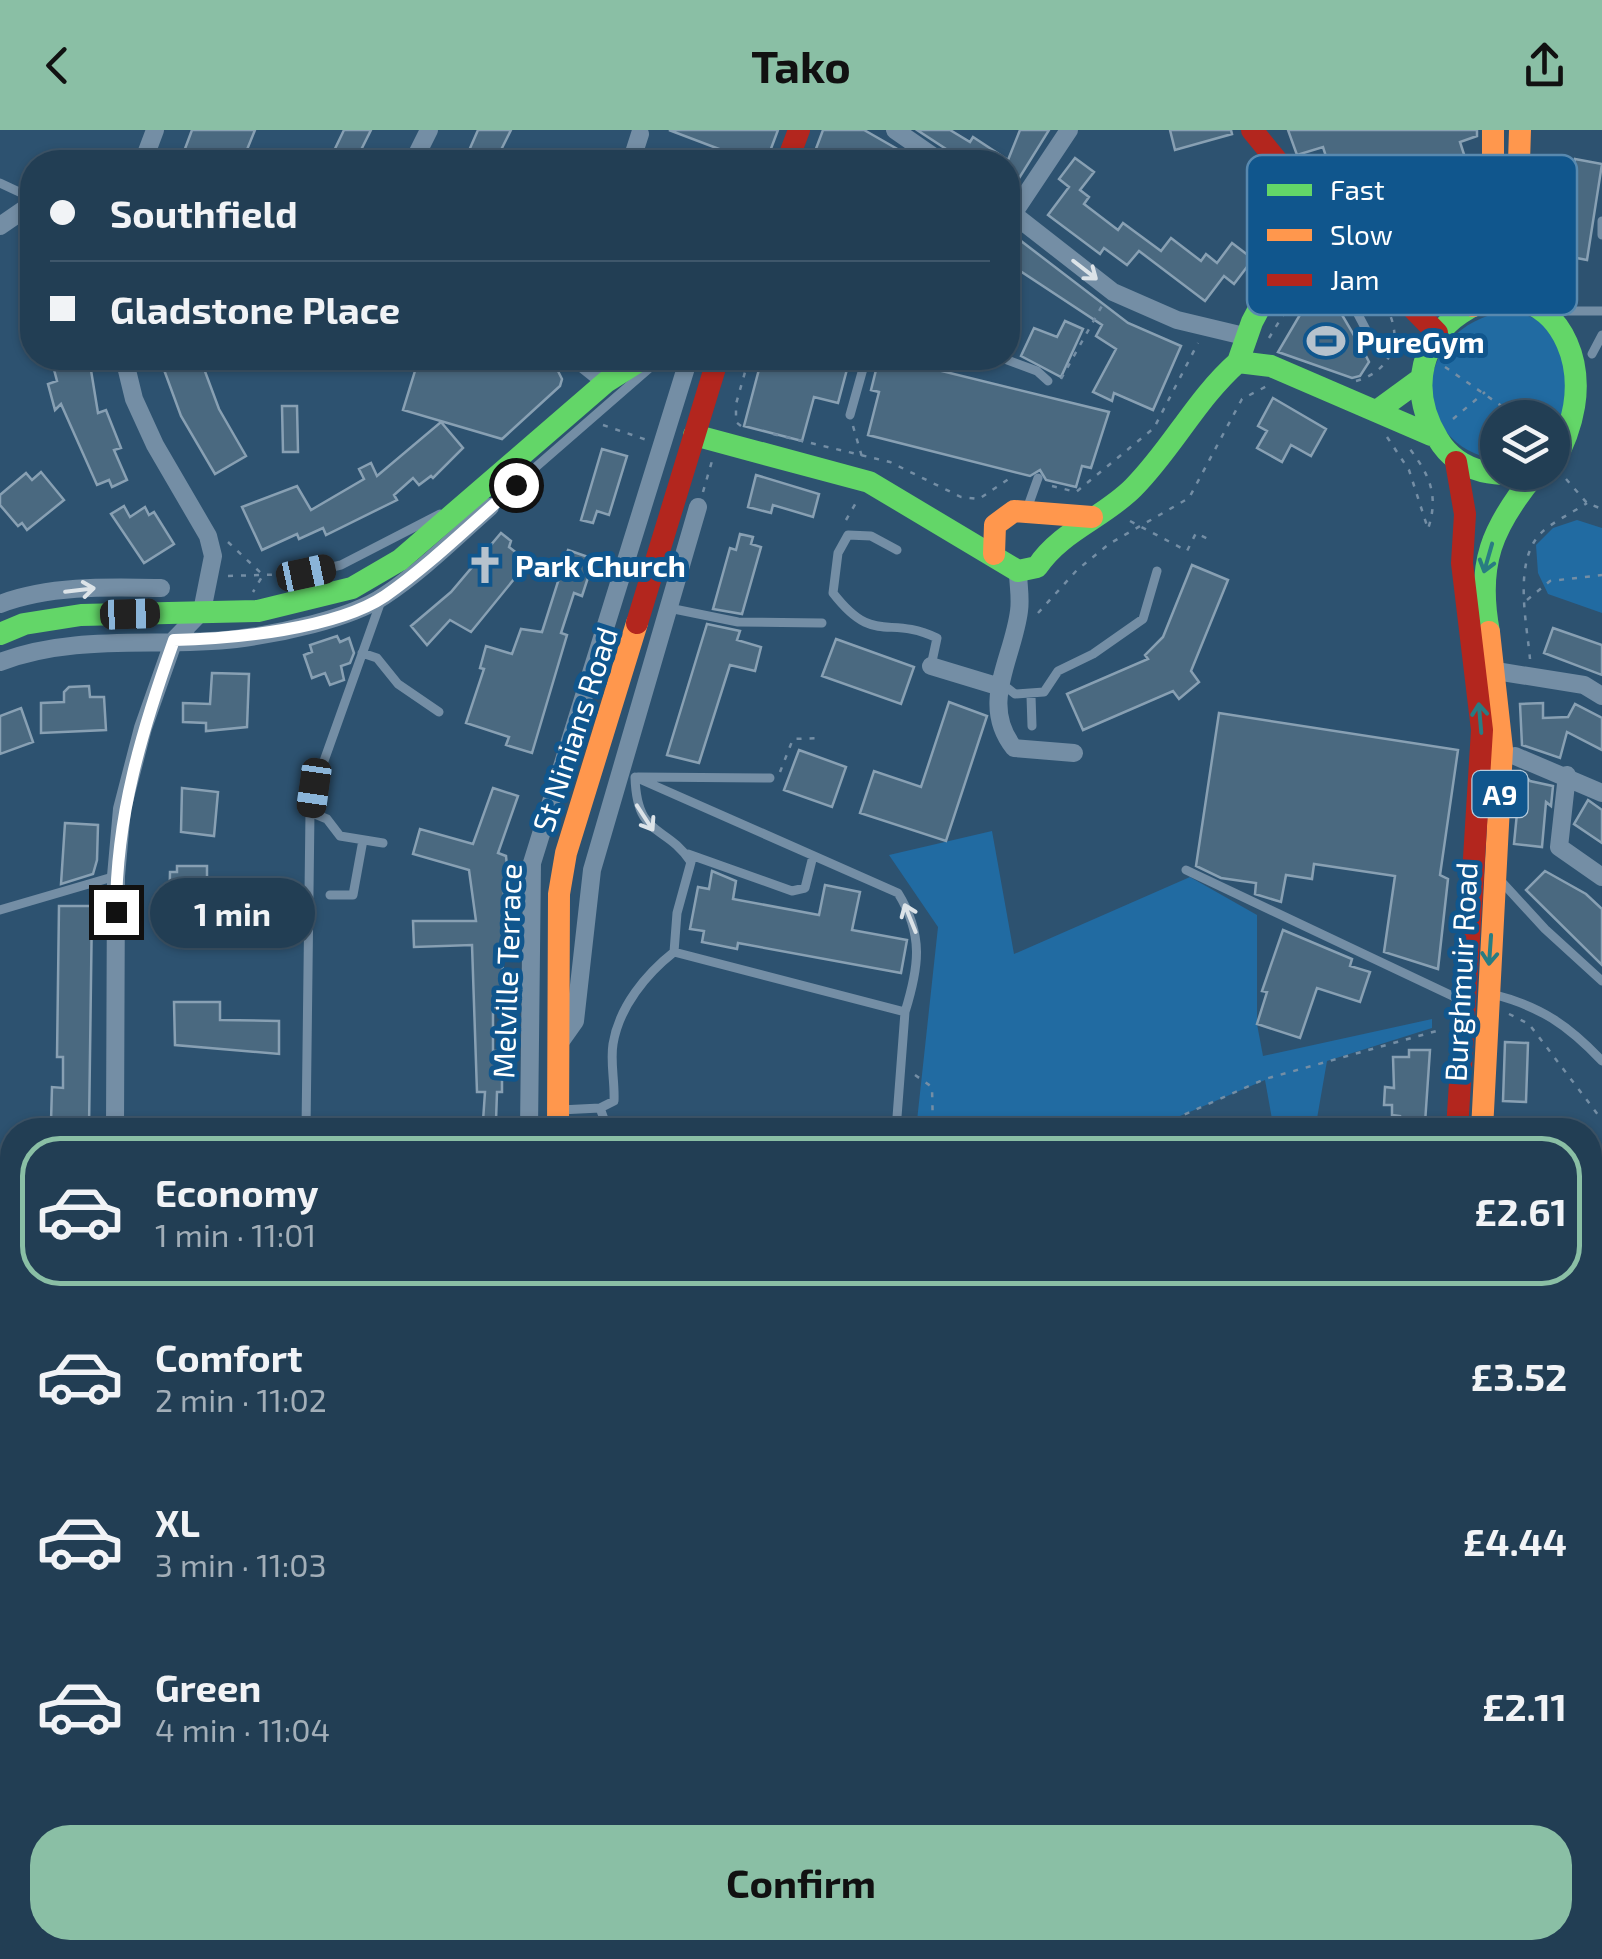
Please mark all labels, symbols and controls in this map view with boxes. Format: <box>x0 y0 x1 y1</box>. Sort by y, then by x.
icon: back <box>30 38 85 93</box>
text: Tako <box>751 38 851 92</box>
icon: share <box>1517 38 1572 93</box>
legend <box>1247 155 1577 315</box>
text: Fast <box>1330 172 1385 206</box>
text: Southfield <box>110 190 298 236</box>
text: Slow <box>1330 217 1393 251</box>
one-way arrow <box>1071 258 1097 280</box>
text: Jam <box>1330 262 1379 296</box>
text: Gladstone Place <box>110 286 400 332</box>
sports icon: PureGym <box>1305 320 1347 362</box>
place label: PureGym <box>1356 323 1485 360</box>
map controls <box>1480 400 1570 490</box>
button: layers <box>1480 400 1570 490</box>
route start <box>494 463 539 508</box>
one-way arrow <box>1477 541 1496 573</box>
church icon: Park Church <box>464 544 506 586</box>
place label: Park Church <box>515 547 686 583</box>
car <box>274 552 338 594</box>
one-way arrow <box>63 580 96 599</box>
car <box>99 598 161 630</box>
street label: St Ninians Road <box>524 622 624 836</box>
one-way arrow <box>1471 703 1490 735</box>
car <box>295 756 333 820</box>
road number: A9 <box>1472 771 1528 817</box>
one-way arrow <box>635 803 656 831</box>
street label: Burghmuir Road <box>1436 861 1484 1083</box>
street label: Melville Terrace <box>484 863 528 1079</box>
callout: 1 min <box>151 877 316 947</box>
route end <box>94 890 139 935</box>
text: 1 min <box>194 894 271 932</box>
one-way arrow <box>900 903 918 934</box>
one-way arrow <box>1480 933 1499 965</box>
icon: car <box>35 1166 125 1256</box>
text: Economy <box>155 1169 319 1215</box>
text: £2.61 <box>1475 1188 1567 1234</box>
text: 1 min · 11:01 <box>155 1215 316 1253</box>
icon: car <box>35 1331 125 1421</box>
text: Comfort <box>155 1334 303 1380</box>
text: £3.52 <box>1471 1353 1567 1399</box>
text: 2 min · 11:02 <box>155 1380 327 1418</box>
icon: car <box>35 1496 125 1586</box>
text: XL <box>155 1499 200 1545</box>
text: £4.44 <box>1463 1518 1567 1564</box>
text: 3 min · 11:03 <box>155 1545 326 1583</box>
icon: car <box>35 1661 125 1751</box>
text: Green <box>155 1664 261 1710</box>
text: £2.11 <box>1482 1683 1567 1729</box>
text: 4 min · 11:04 <box>155 1710 330 1748</box>
button: Confirm <box>30 1825 1572 1940</box>

